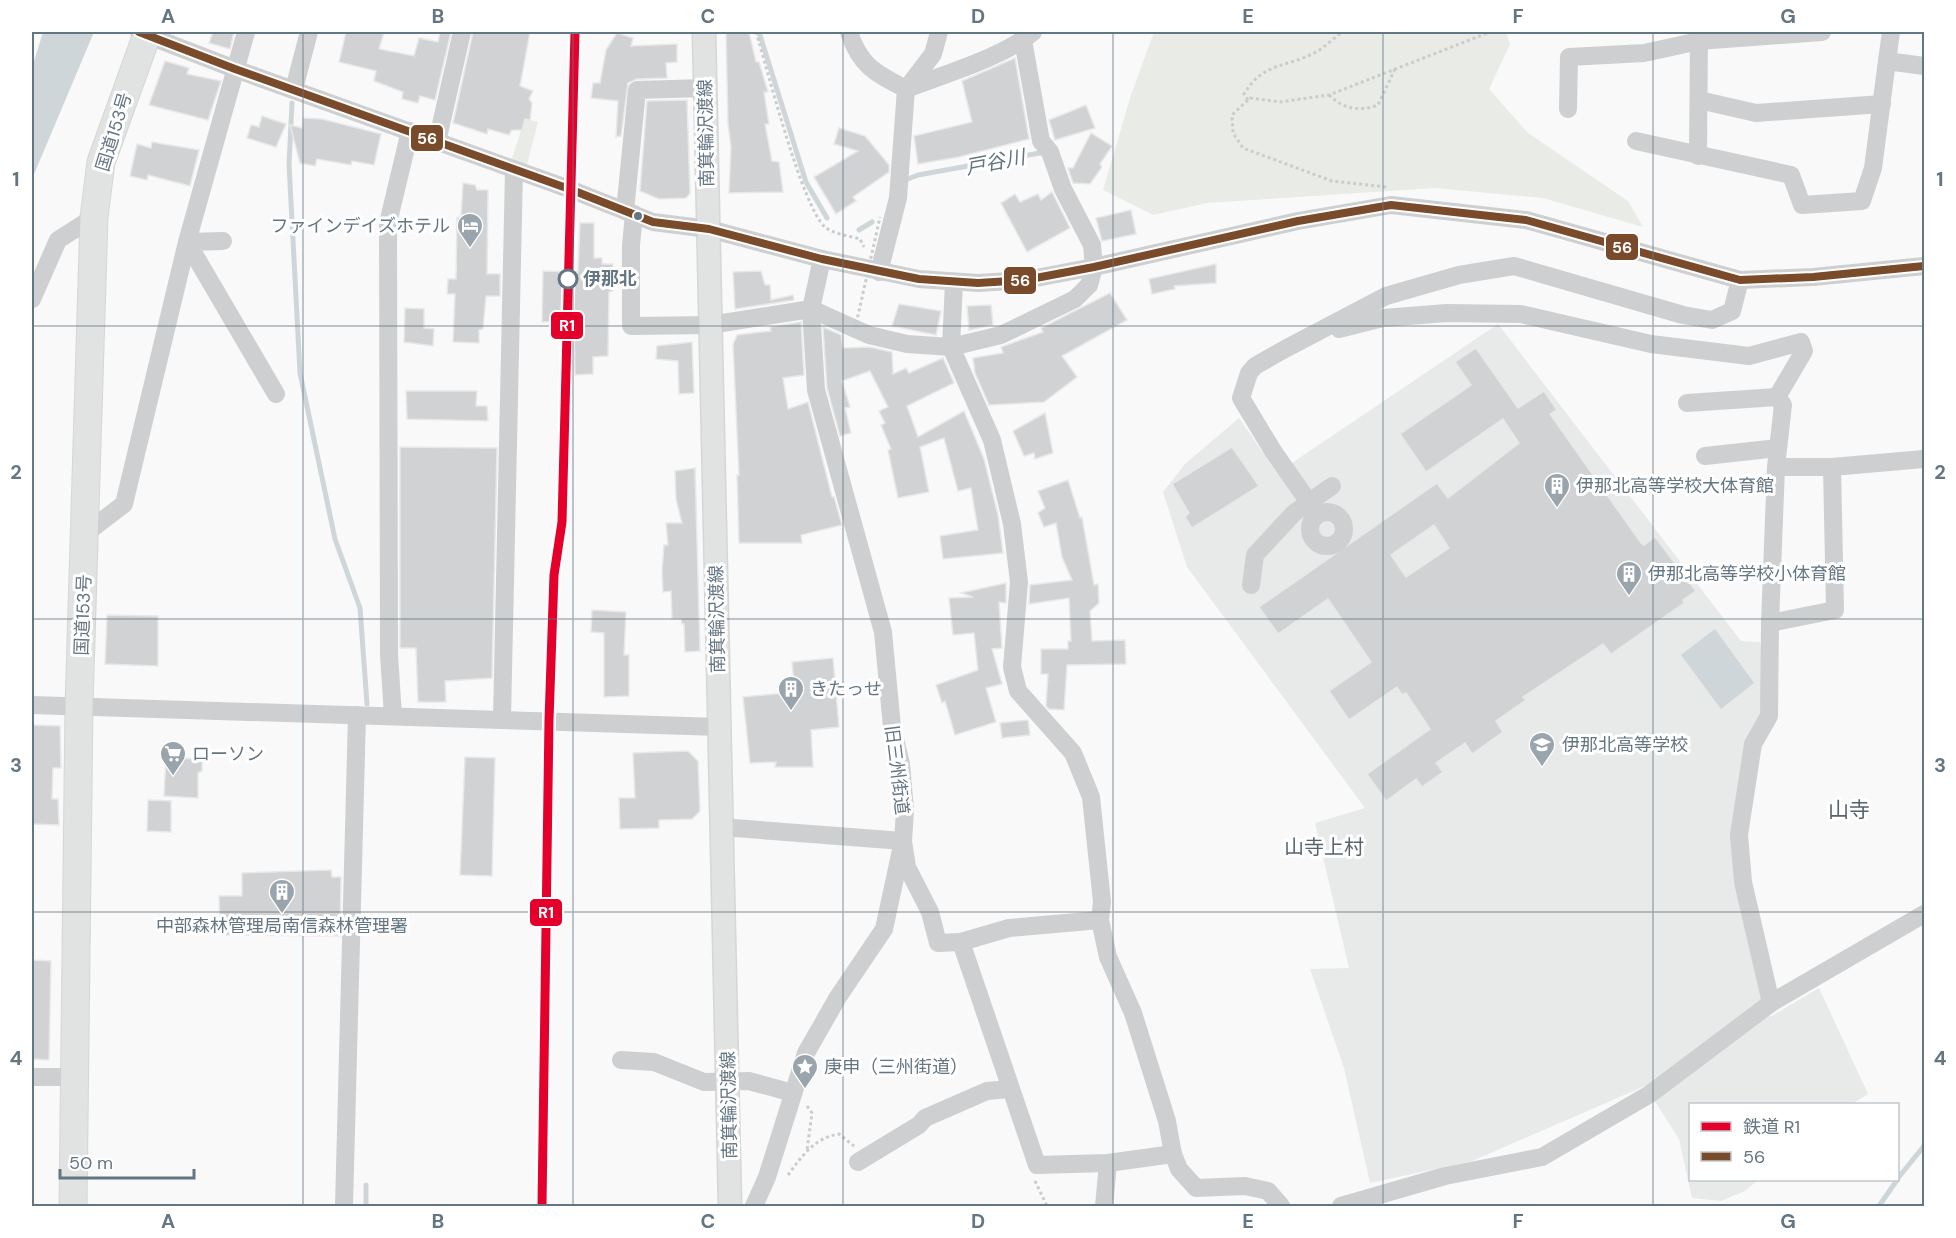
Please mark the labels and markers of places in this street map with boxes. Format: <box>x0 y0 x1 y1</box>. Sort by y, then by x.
unlabelled marker <box>632 210 644 222</box>
hotel icon: ファインデイズホテル <box>455 211 485 249</box>
place label: ファインデイズホテル <box>271 214 450 238</box>
place label: 伊那北 <box>583 267 637 291</box>
marker: 伊那北 <box>558 269 578 289</box>
building icon: 伊那北高等学校大体育館 <box>1542 471 1572 509</box>
place label: 伊那北高等学校大体育館 <box>1576 474 1774 498</box>
building icon: 伊那北高等学校小体育館 <box>1614 559 1644 597</box>
place label: 伊那北高等学校小体育館 <box>1648 562 1846 586</box>
building icon: きたっせ <box>776 674 806 712</box>
place label: きたっせ <box>810 677 882 701</box>
school or university icon: 伊那北高等学校 <box>1527 730 1557 768</box>
place label: 伊那北高等学校 <box>1562 733 1688 757</box>
supermarket icon: ローソン <box>158 739 188 777</box>
place label: ローソン <box>192 742 264 766</box>
building icon: 中部森林管理局南信森林管理署 <box>267 877 297 915</box>
place label: 中部森林管理局南信森林管理署 <box>156 914 408 938</box>
place icon: 庚申（三州街道） <box>790 1052 820 1090</box>
place label: 庚申（三州街道） <box>824 1055 968 1079</box>

